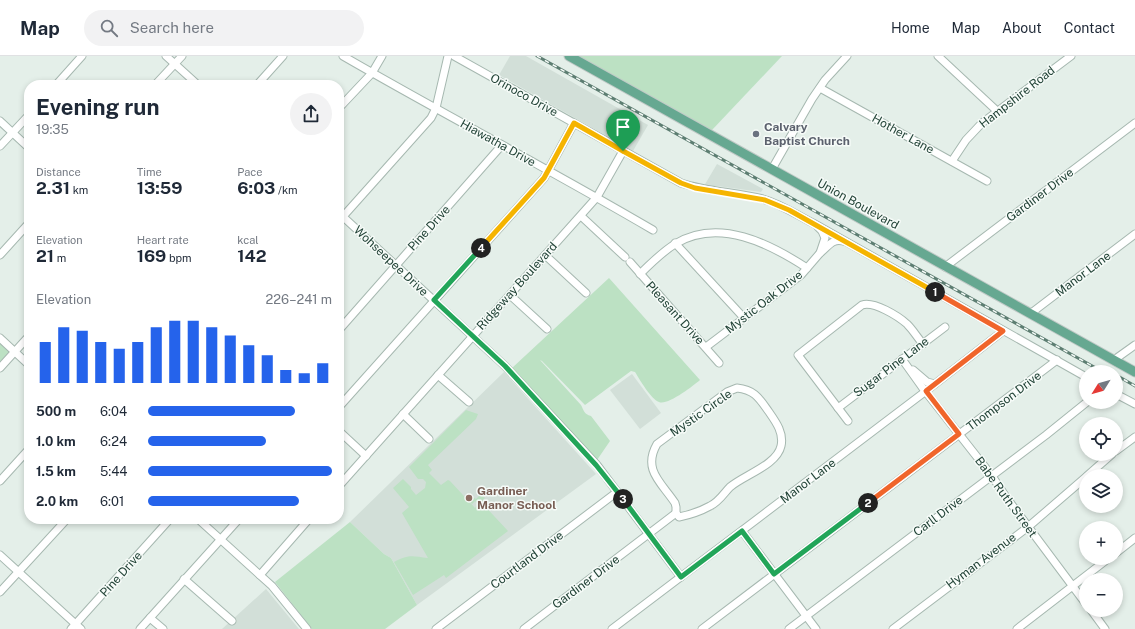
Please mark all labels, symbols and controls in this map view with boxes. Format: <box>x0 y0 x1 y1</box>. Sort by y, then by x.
search box <box>84 10 364 46</box>
text: Map <box>20 17 60 39</box>
icon: search <box>98 17 120 39</box>
text: Search here <box>130 19 214 36</box>
text: Home <box>891 20 930 36</box>
text: Map <box>952 20 980 36</box>
text: About <box>1002 20 1042 36</box>
text: Contact <box>1064 20 1115 36</box>
street label: Hampshire Road <box>976 63 1058 131</box>
street label: Orinoco Drive <box>488 71 560 119</box>
button: share <box>290 93 332 135</box>
text: Evening run <box>36 94 160 120</box>
pin <box>606 110 640 151</box>
street label: Hother Lane <box>870 111 937 157</box>
icon: arrive <box>612 116 634 138</box>
street label: Hiawatha Drive <box>458 117 538 170</box>
place label: Calvary Baptist Church <box>764 120 850 148</box>
text: 19:35 <box>36 122 69 137</box>
marker: Calvary Baptist Church <box>751 129 761 139</box>
street label: Gardiner Drive <box>1004 165 1076 225</box>
text: Distance <box>36 166 81 178</box>
text: Time <box>137 166 162 178</box>
text: Pace <box>237 166 262 178</box>
street label: Union Boulevard <box>815 176 901 232</box>
text: 2.31 <box>36 178 70 198</box>
text: 13:59 <box>137 178 183 198</box>
text: 6:03 <box>237 178 275 198</box>
text: km <box>70 184 88 196</box>
text: /km <box>275 184 298 196</box>
street label: Pine Drive <box>405 202 453 253</box>
street label: Wohseepee Drive <box>351 223 431 299</box>
text: Elevation <box>36 234 83 246</box>
text: Heart rate <box>137 234 189 246</box>
text: kcal <box>237 234 259 246</box>
pin: 4 <box>471 238 491 258</box>
street label: Ridgeway Boulevard <box>474 239 560 333</box>
text: 4 <box>477 242 485 254</box>
text: 21 <box>36 246 54 266</box>
text: 169 <box>137 246 166 266</box>
text: 142 <box>237 246 267 266</box>
street label: Manor Lane <box>1053 249 1114 299</box>
text: m <box>54 252 66 264</box>
text: bpm <box>166 252 192 264</box>
street label: Mystic Oak Drive <box>723 268 805 336</box>
street label: Pleasant Drive <box>643 279 707 348</box>
pin: 1 <box>925 282 945 302</box>
text: 1 <box>933 286 937 298</box>
text: Elevation <box>36 292 91 307</box>
text: 226–241 m <box>266 292 332 307</box>
street label: Sugar Pine Lane <box>851 334 932 400</box>
north arrow <box>1079 365 1123 409</box>
map controls <box>1079 365 1123 617</box>
street label: Thompson Drive <box>964 368 1044 434</box>
street label: Mystic Circle <box>667 386 735 439</box>
text: 500 m <box>36 404 76 419</box>
text: 6:04 <box>100 404 127 419</box>
button: locate <box>1079 417 1123 461</box>
text: 1.0 km <box>36 434 76 449</box>
text: 6:24 <box>100 434 127 449</box>
street label: Babe Ruth Street <box>972 454 1040 540</box>
street label: Manor Lane <box>778 456 839 506</box>
text: 1.5 km <box>36 464 76 479</box>
text: 5:44 <box>100 464 128 479</box>
button: layers <box>1079 469 1123 513</box>
place label: Gardiner Manor School <box>477 484 556 512</box>
pin: 3 <box>613 489 633 509</box>
marker: Gardiner Manor School <box>464 493 474 503</box>
text: 3 <box>619 493 627 505</box>
pin: 2 <box>858 493 878 513</box>
street label: Carll Drive <box>911 493 966 539</box>
text: 2.0 km <box>36 494 78 509</box>
text: 6:01 <box>100 494 124 509</box>
text: 2 <box>865 497 872 509</box>
button: + <box>1079 521 1123 565</box>
street label: Courtland Drive <box>488 528 566 592</box>
street label: Hyman Avenue <box>943 530 1019 592</box>
street label: Pine Drive <box>97 548 145 599</box>
street label: Gardiner Drive <box>550 552 622 612</box>
button: − <box>1079 573 1123 617</box>

